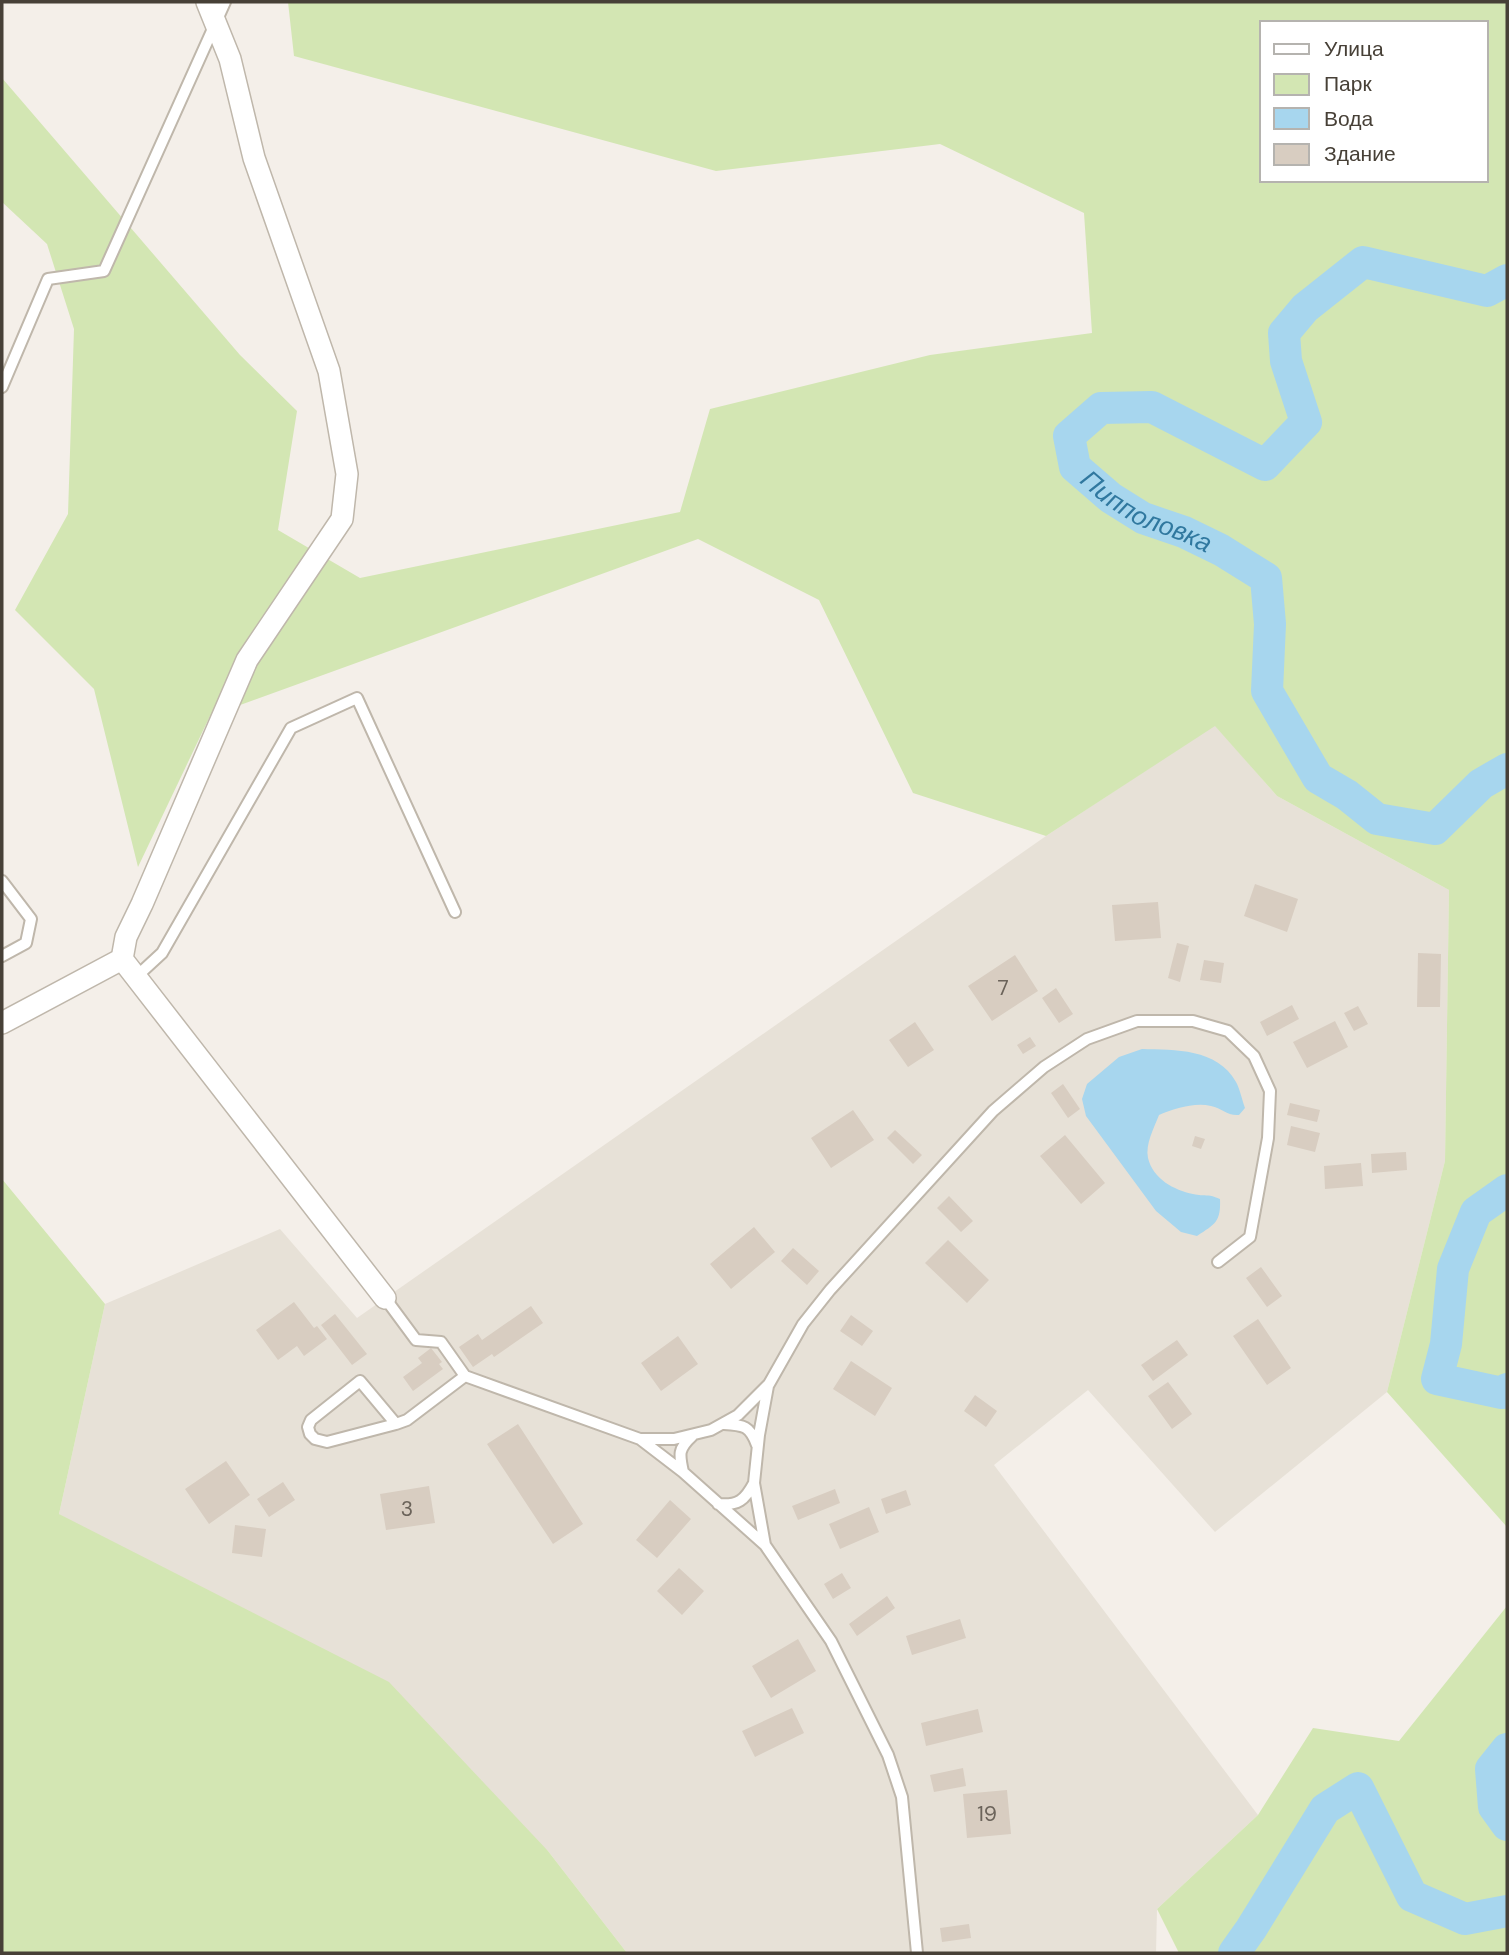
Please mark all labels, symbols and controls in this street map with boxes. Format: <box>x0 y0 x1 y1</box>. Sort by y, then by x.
legend <box>1260 21 1488 182</box>
text: Улица <box>1324 35 1384 63</box>
text: Парк <box>1324 70 1372 98</box>
text: Вода <box>1324 105 1373 133</box>
text: Здание <box>1324 140 1396 168</box>
water label: Пипполовка <box>1074 462 1218 560</box>
house number: 7 <box>997 974 1009 1002</box>
house number: 3 <box>401 1495 413 1523</box>
house number: 19 <box>977 1800 997 1828</box>

